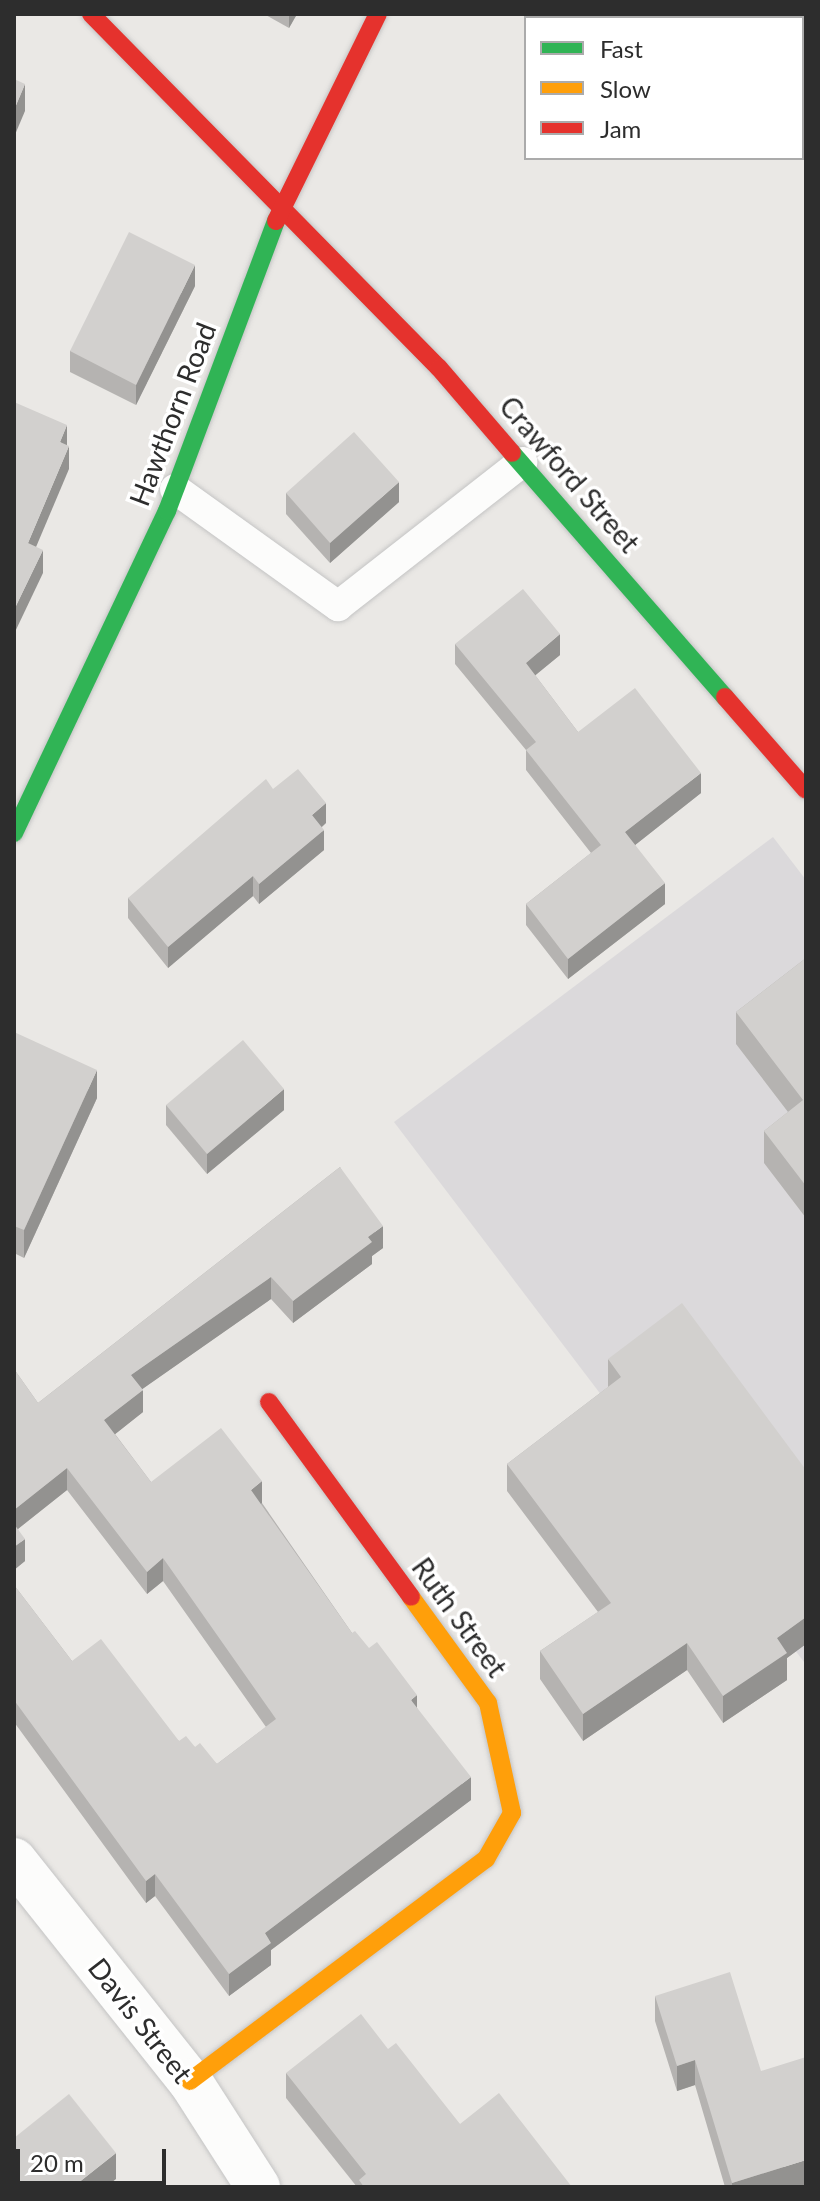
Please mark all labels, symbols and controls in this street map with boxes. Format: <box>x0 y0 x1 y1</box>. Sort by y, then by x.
legend <box>524 16 804 160</box>
text: Fast <box>600 34 643 63</box>
text: Slow <box>600 74 651 103</box>
text: Jam <box>600 114 641 143</box>
street label: Hawthorn Road <box>122 318 222 510</box>
street label: Crawford Street <box>493 389 647 559</box>
street label: Ruth Street <box>406 1551 514 1683</box>
street label: Davis Street <box>82 1951 200 2089</box>
scale bar <box>20 2133 170 2183</box>
text: 20 m <box>30 2148 84 2177</box>

